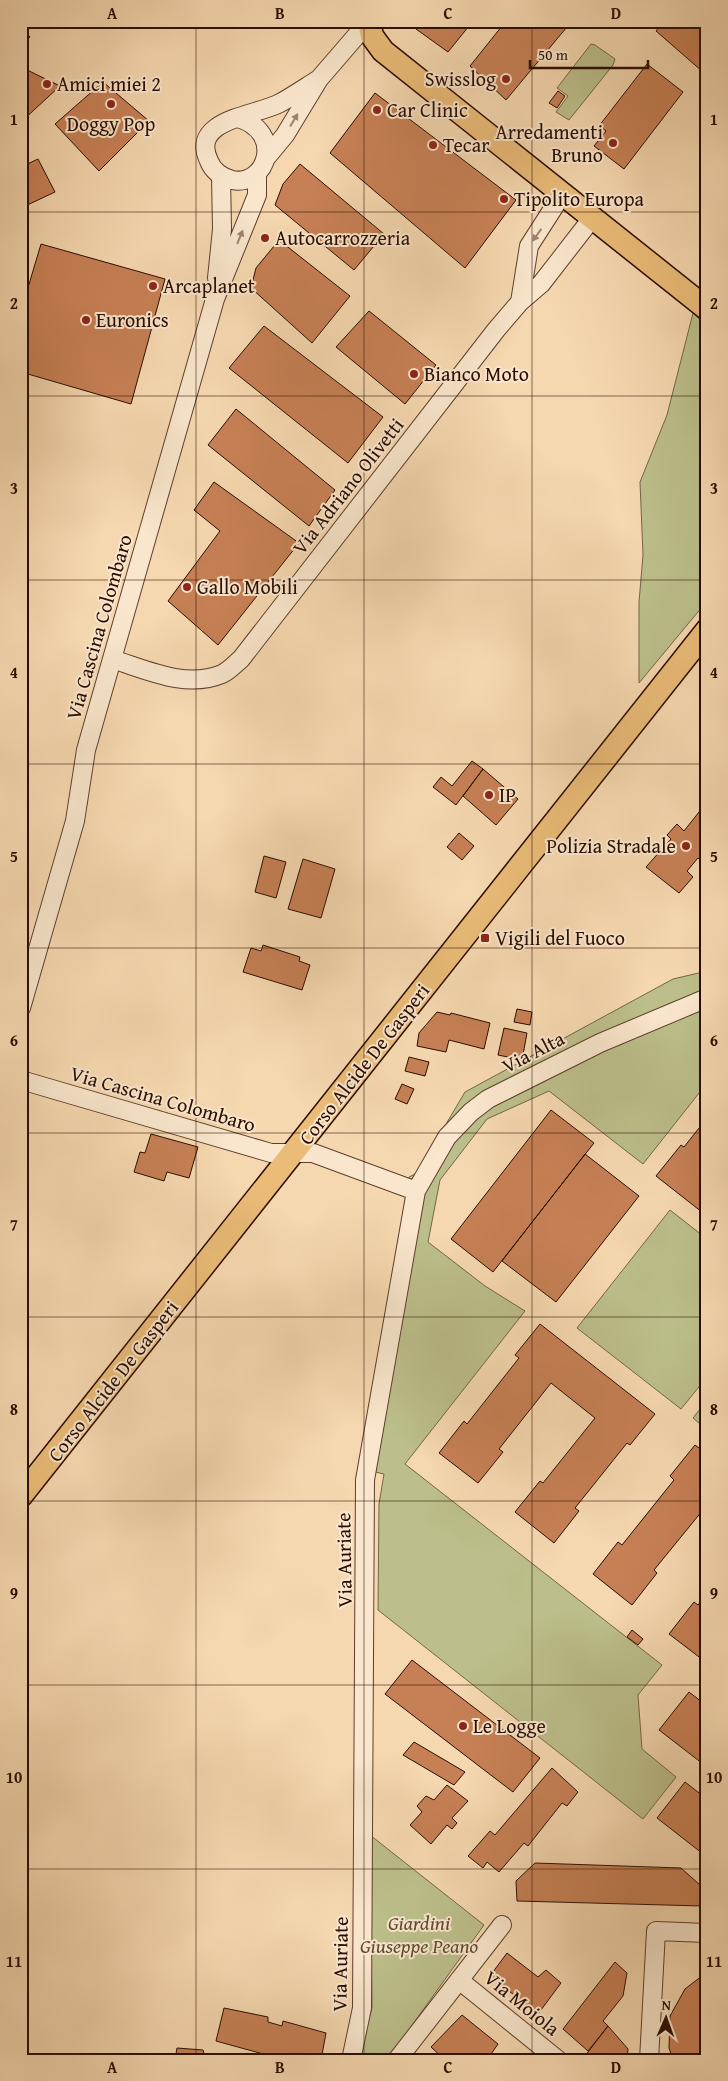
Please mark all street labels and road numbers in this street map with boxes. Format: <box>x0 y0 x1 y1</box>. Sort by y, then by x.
street label: Via Adriano Olivetti <box>285 411 411 560</box>
street label: Via Cascina Colombaro <box>58 531 139 723</box>
street label: Corso Alcide De Gasperi <box>291 977 436 1151</box>
street label: Via Alta <box>496 1023 570 1080</box>
street label: Via Cascina Colombaro <box>67 1058 259 1139</box>
street label: Corso Alcide De Gasperi <box>40 1294 185 1468</box>
street label: Via Auriate <box>328 1512 359 1608</box>
street label: Via Auriate <box>324 1916 355 2012</box>
street label: Via Moiola <box>478 1963 567 2043</box>

